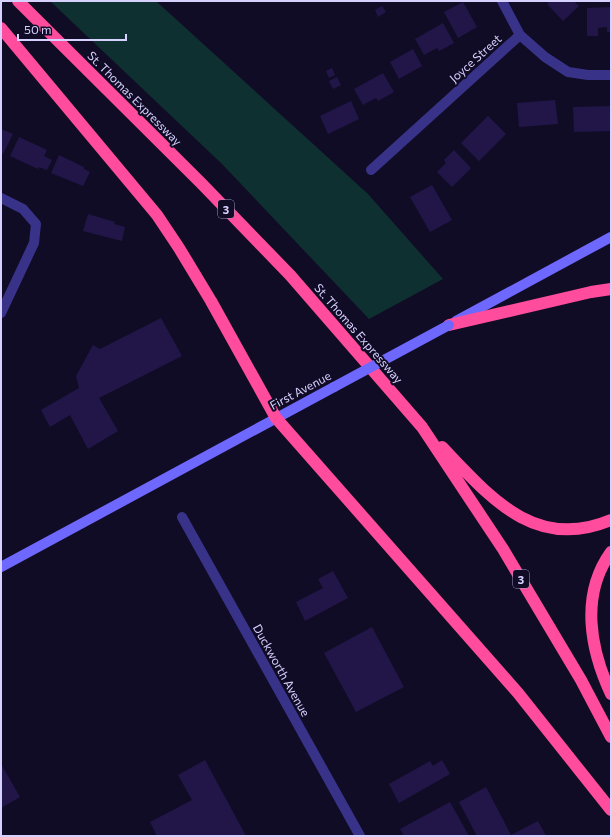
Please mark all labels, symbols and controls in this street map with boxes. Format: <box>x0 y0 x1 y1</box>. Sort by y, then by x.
scale bar <box>18 16 126 42</box>
text: 50 m <box>24 22 52 36</box>
street label: Joyce Street <box>446 31 505 86</box>
street label: St. Thomas Expressway <box>85 48 185 148</box>
road number: 3 <box>218 200 234 218</box>
street label: St. Thomas Expressway <box>312 280 406 386</box>
street label: First Avenue <box>267 368 333 412</box>
road number: 3 <box>513 570 529 588</box>
street label: Duckworth Avenue <box>251 621 313 719</box>

